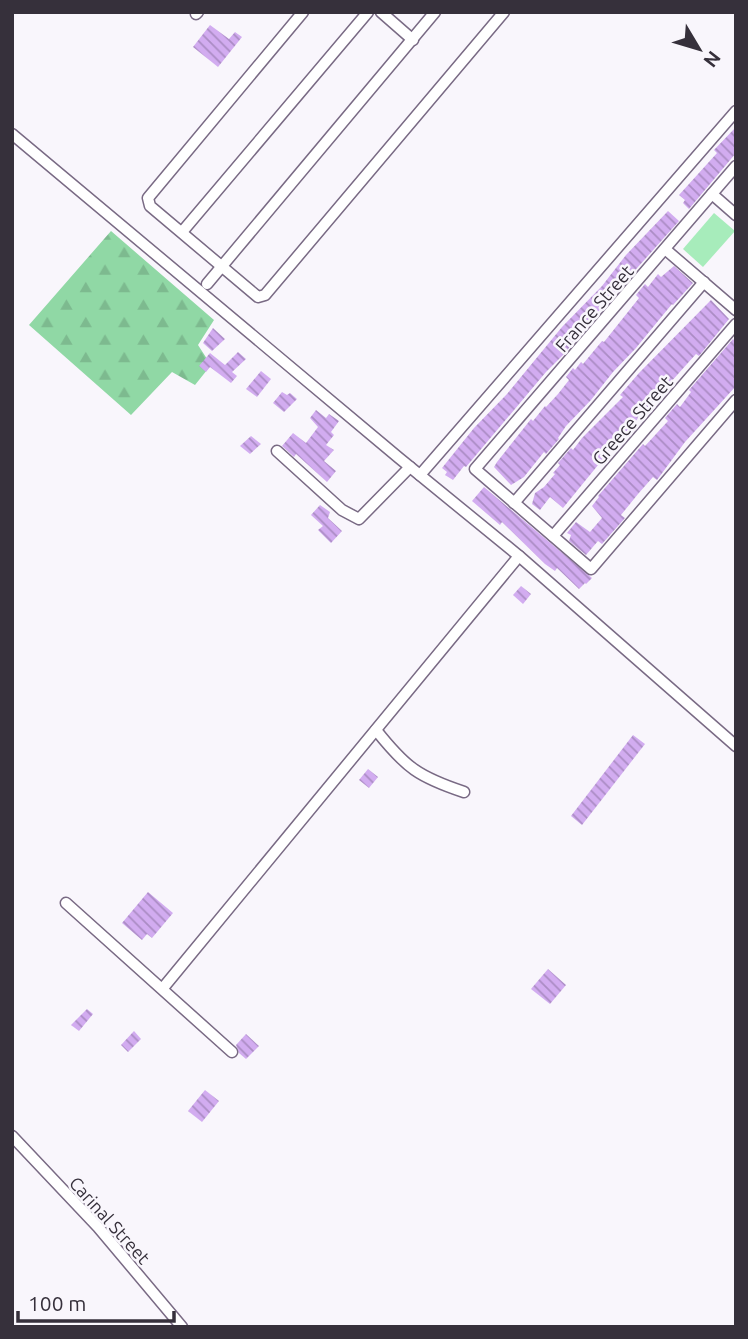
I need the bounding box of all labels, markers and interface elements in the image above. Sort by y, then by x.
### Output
north arrow [664,14,734,84]
text: N [699,47,725,72]
street label: France Street [551,261,637,355]
street label: Greece Street [588,371,676,469]
street label: Carinal Street [66,1172,154,1268]
scale bar [18,1280,173,1324]
text: 100 m [28,1291,86,1315]

